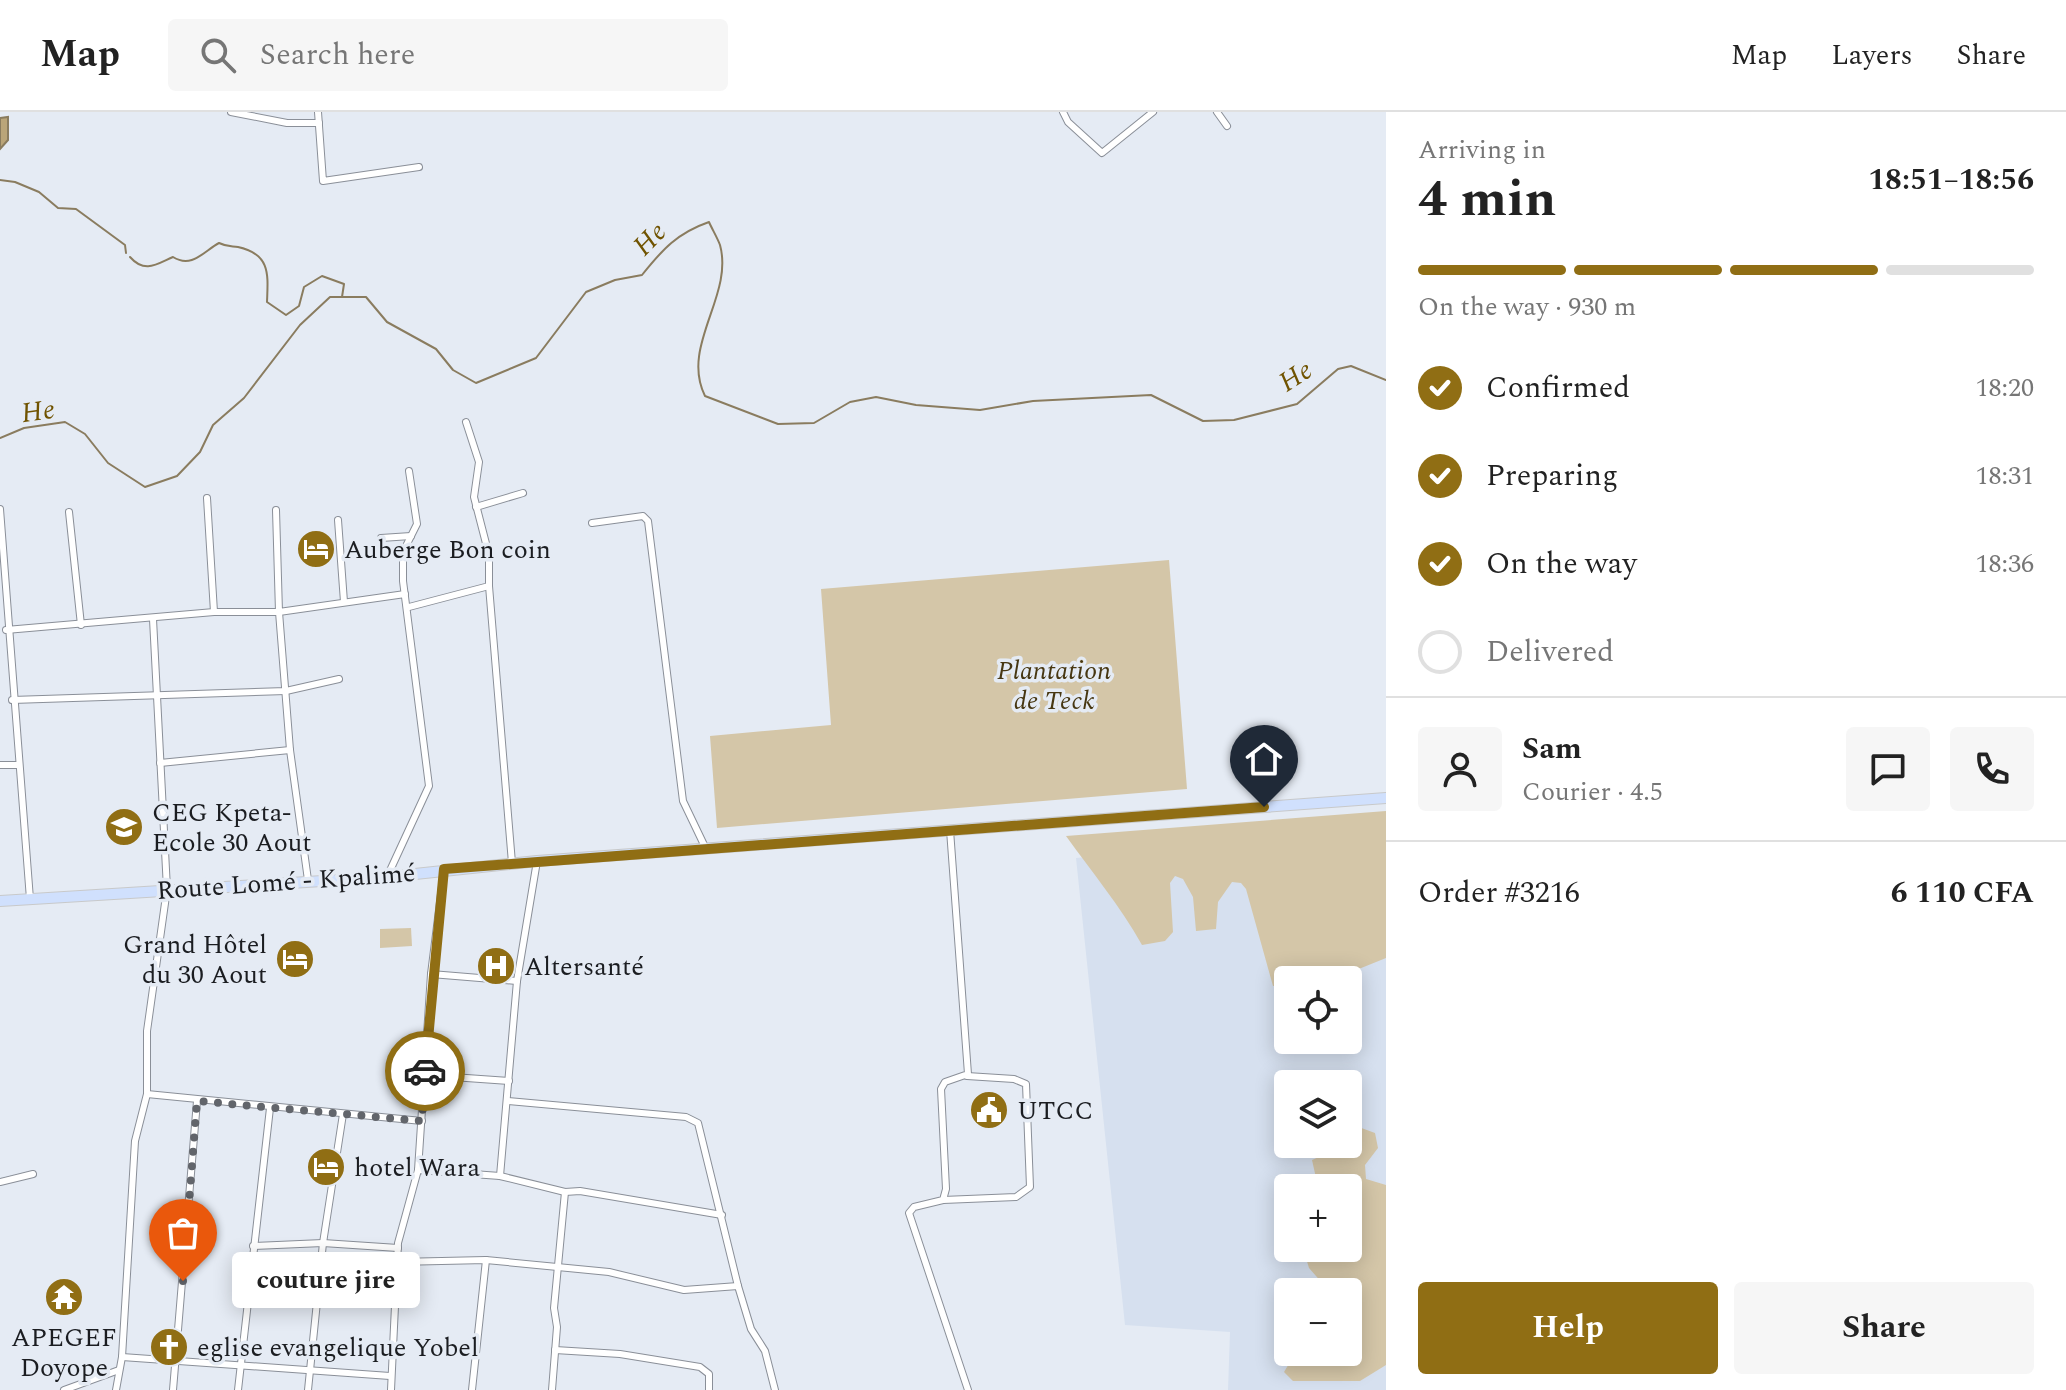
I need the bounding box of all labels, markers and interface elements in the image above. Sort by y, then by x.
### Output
search box [168,19,728,91]
text: Map [40,26,120,84]
text: Search here [260,32,415,78]
icon: search [196,33,240,77]
text: Map [1731,34,1787,77]
text: Layers [1831,34,1913,77]
text: Share [1957,34,2026,77]
text: Arriving in [1418,130,1546,170]
text: 18:51–18:56 [1868,157,2034,203]
text: 4 min [1418,160,1556,239]
water label: He [623,212,677,266]
text: On the way · 930 m [1418,287,1636,327]
water label: He [1270,349,1322,403]
text: Confirmed [1486,365,1630,411]
icon: check [1418,366,1462,410]
text: 18:20 [1975,368,2034,408]
water label: He [19,388,58,435]
text: Preparing [1486,453,1618,499]
icon: check [1418,454,1462,498]
text: 18:31 [1975,456,2034,496]
hotel icon: Auberge Bon coin [295,528,337,570]
place label: Auberge Bon coin [344,530,551,570]
text: On the way [1486,541,1637,587]
icon: check [1418,542,1462,586]
text: 18:36 [1975,544,2034,584]
text: Delivered [1486,629,1614,675]
park label: Plantation de Teck [997,651,1111,721]
pin [1230,725,1298,807]
text: Sam [1522,726,1582,772]
button: person [1418,727,1502,811]
button: chat [1846,727,1930,811]
button: phone [1950,727,2034,811]
icon: home [1242,737,1286,781]
text: Courier · 4.5 [1522,772,1663,812]
place label: CEG Kpeta- Ecole 30 Aout [152,793,311,863]
school or university icon: CEG Kpeta- Ecole 30 Aout [103,806,145,848]
street label: Route Lomé - Kpalimé [155,853,417,911]
text: Order #3216 [1418,870,1580,916]
text: 6 110 CFA [1891,870,2034,916]
place label: Grand Hôtel du 30 Aout [123,925,267,995]
hotel icon: Grand Hôtel du 30 Aout [274,938,316,980]
hospital icon: Altersanté [475,945,517,987]
place label: Altersanté [524,947,644,987]
map controls [1274,966,1362,1366]
button: locate [1274,966,1362,1054]
courier [385,1031,465,1111]
icon: car [403,1049,447,1093]
button: layers [1274,1070,1362,1158]
public building icon: UTCC [968,1089,1010,1131]
place label: UTCC [1017,1091,1093,1131]
hotel icon: hotel Wara [305,1146,347,1188]
place label: hotel Wara [354,1148,480,1188]
button: + [1274,1174,1362,1262]
pin [149,1199,217,1281]
icon: bag [161,1211,205,1255]
callout: couture jire [231,1253,419,1309]
text: couture jire [257,1260,396,1300]
temple icon: APEGEF Doyope [43,1276,85,1318]
button: − [1274,1278,1362,1366]
button: Help [1418,1282,1718,1374]
button: Share [1734,1282,2034,1374]
place label: APEGEF Doyope [11,1318,117,1388]
church icon: eglise evangelique Yobel [148,1326,190,1368]
place label: eglise evangelique Yobel [197,1328,479,1368]

